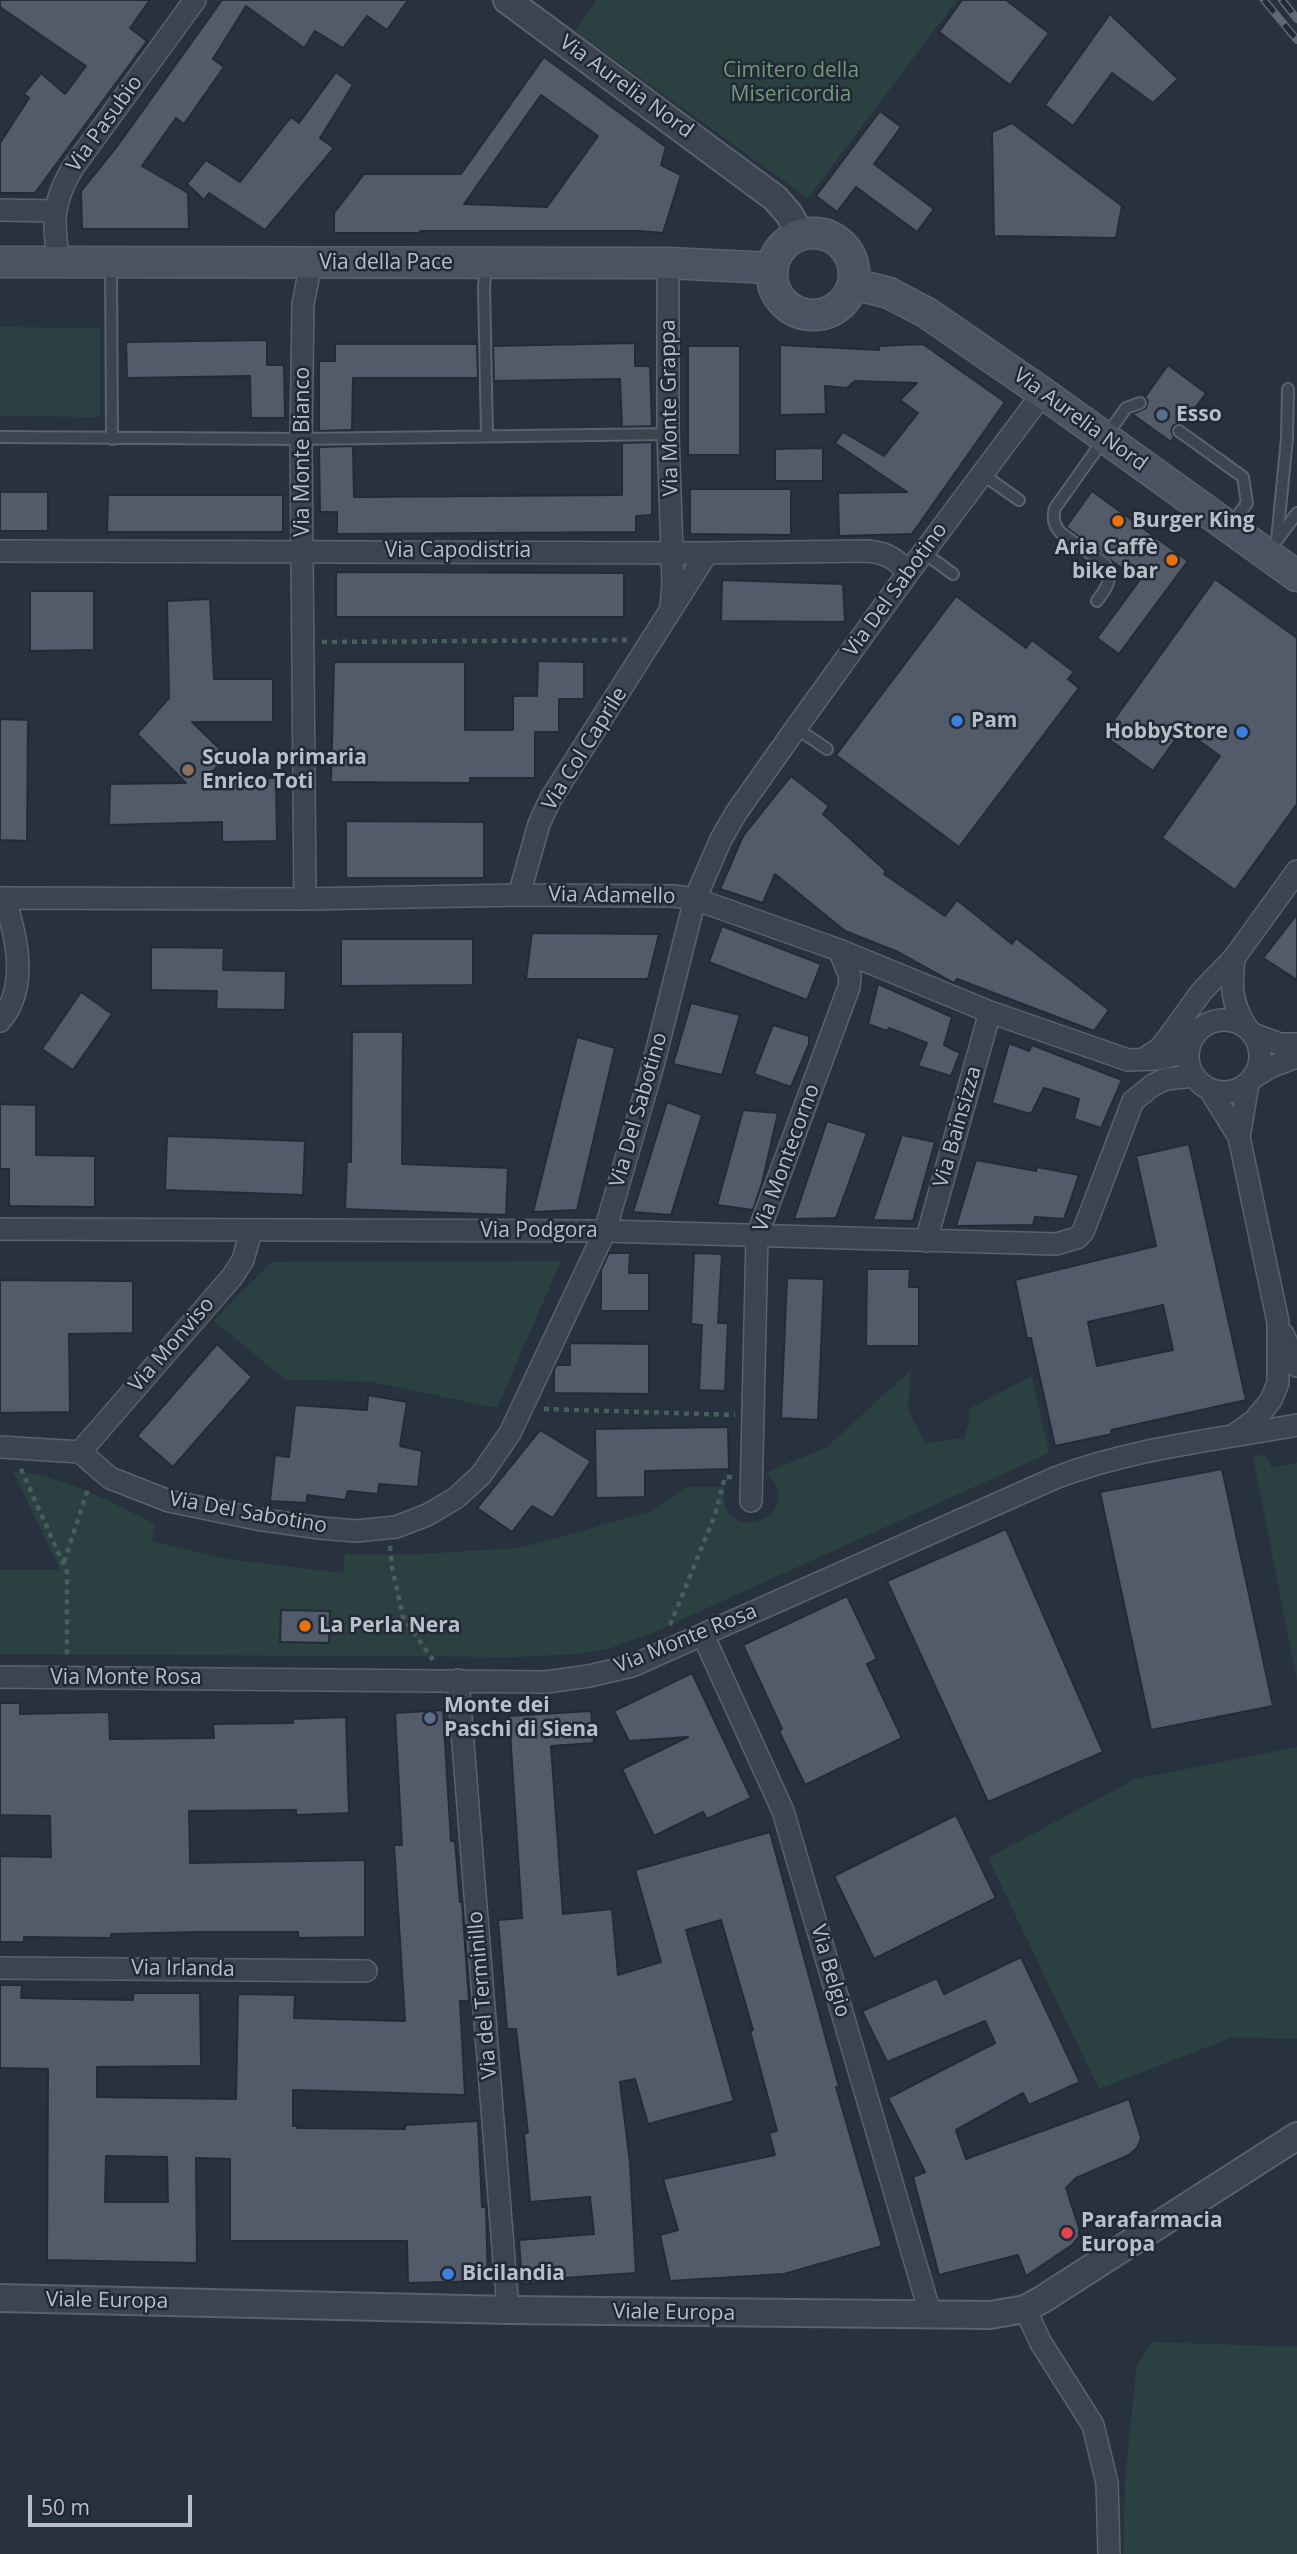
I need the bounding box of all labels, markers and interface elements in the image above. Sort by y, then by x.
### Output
street label: Via Aurelia Nord [554,30,698,144]
park label: Cimitero della Misericordia [723,58,859,108]
street label: Via Pasubio [62,71,148,177]
street label: Via della Pace [319,250,453,276]
street label: Via Monte Grappa [656,319,684,497]
street label: Via Aurelia Nord [1008,363,1152,477]
street label: Via Monte Bianco [290,367,316,537]
place label: Esso [1176,402,1222,428]
marker: Esso [1154,407,1170,423]
place label: Burger King [1132,508,1255,534]
marker: Burger King [1110,513,1126,529]
street label: Via Del Sabotino [839,518,953,662]
place label: Aria Caffè bike bar [1055,535,1158,585]
street label: Via Capodistria [385,538,531,564]
marker: Aria Caffè bike bar [1164,552,1180,568]
street label: Via Col Caprile [537,683,633,815]
place label: Pam [971,708,1017,734]
marker: Pam [949,713,965,729]
place label: HobbyStore [1105,719,1228,745]
marker: HobbyStore [1234,724,1250,740]
place label: Scuola primaria Enrico Toti [202,745,367,795]
marker: Scuola primaria Enrico Toti [180,762,196,778]
street label: Via Adamello [548,882,676,910]
street label: Via Del Sabotino [605,1030,673,1190]
street label: Via Bainsizza [929,1063,987,1191]
street label: Via Montecorno [749,1081,825,1235]
street label: Via Podgora [480,1218,598,1244]
street label: Via Monviso [124,1292,220,1398]
street label: Via Del Sabotino [167,1487,329,1539]
street label: Via Monte Rosa [611,1599,761,1679]
place label: La Perla Nera [319,1613,460,1639]
marker: La Perla Nera [297,1618,313,1634]
street label: Via Monte Rosa [50,1665,202,1691]
place label: Monte dei Paschi di Siena [444,1693,599,1743]
marker: Monte dei Paschi di Siena [422,1710,438,1726]
street label: Via del Terminillo [463,1910,503,2080]
street label: Via Belgio [805,1922,855,2020]
street label: Via Irlanda [131,1955,235,1983]
place label: Parafarmacia Europa [1081,2208,1223,2258]
marker: Parafarmacia Europa [1059,2225,1075,2241]
place label: Bicilandia [462,2261,565,2287]
marker: Bicilandia [440,2266,456,2282]
street label: Viale Europa [46,2287,168,2315]
street label: Viale Europa [613,2299,735,2327]
scale bar [32,2480,196,2524]
text: 50 m [41,2493,90,2521]

